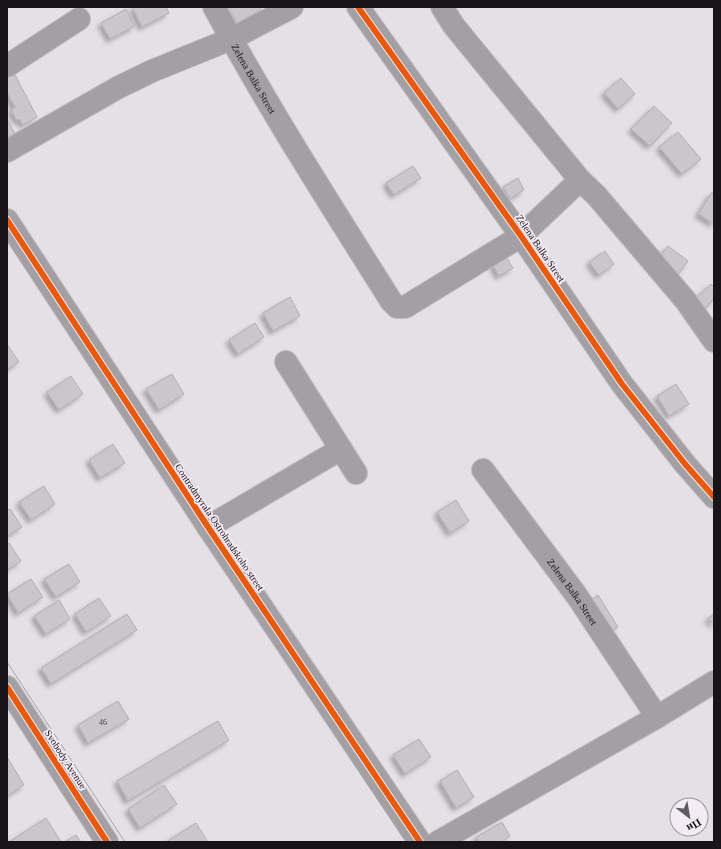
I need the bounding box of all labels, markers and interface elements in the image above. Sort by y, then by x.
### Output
street label: Zelena Balka Street [229,42,278,116]
street label: Zelena Balka Street [514,213,567,284]
street label: Contradmyrala Ostrohradskoho street [173,462,266,593]
street label: Zelena Balka Street [545,556,600,627]
house number: 46 [99,718,107,727]
street label: Svobody Avenue [42,728,89,791]
north arrow [669,797,709,837]
text: Пн [684,817,704,835]

